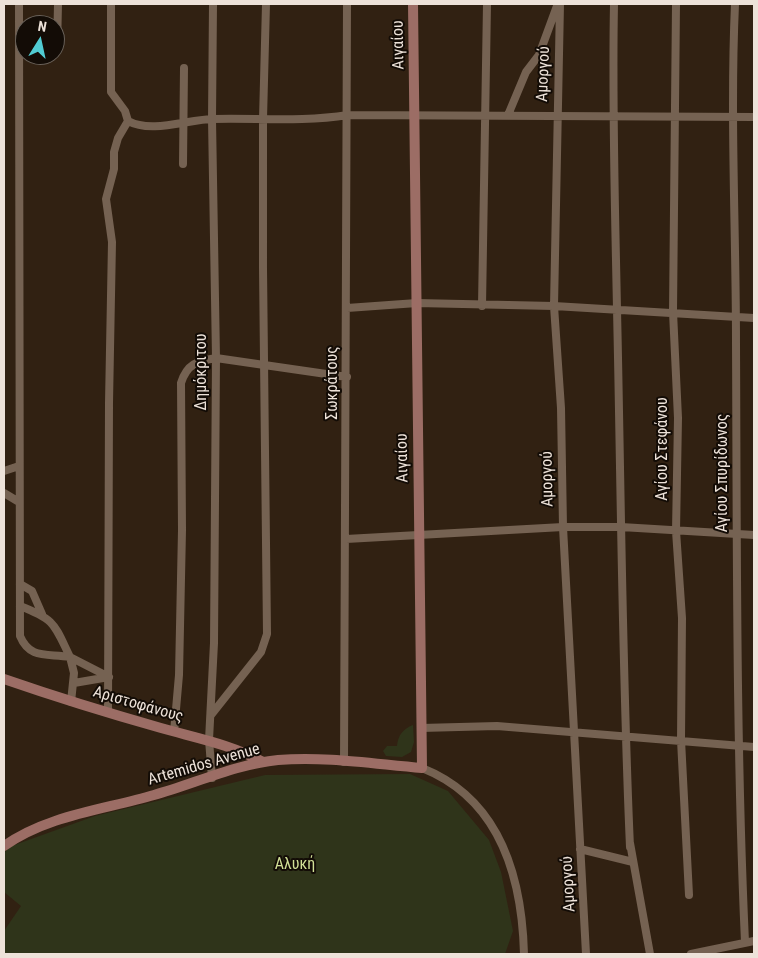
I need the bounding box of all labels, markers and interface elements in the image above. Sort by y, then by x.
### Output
north arrow [15,15,65,65]
text: N [37,18,48,35]
street label: Αιγαίου [389,20,409,70]
street label: Αμοργού [533,46,555,102]
street label: Δημόκριτου [192,334,212,410]
street label: Σωκράτους [323,346,343,420]
street label: Αγίου Στεφάνου [653,397,673,501]
street label: Αγίου Σπυρίδωνος [713,414,733,532]
street label: Αιγαίου [393,433,413,483]
street label: Αμοργού [538,451,558,507]
street label: Αριστοφάνους [91,683,185,727]
street label: Artemidos Avenue [146,740,262,790]
park label: Αλυκή [275,855,315,875]
street label: Αμοργού [558,856,580,912]

